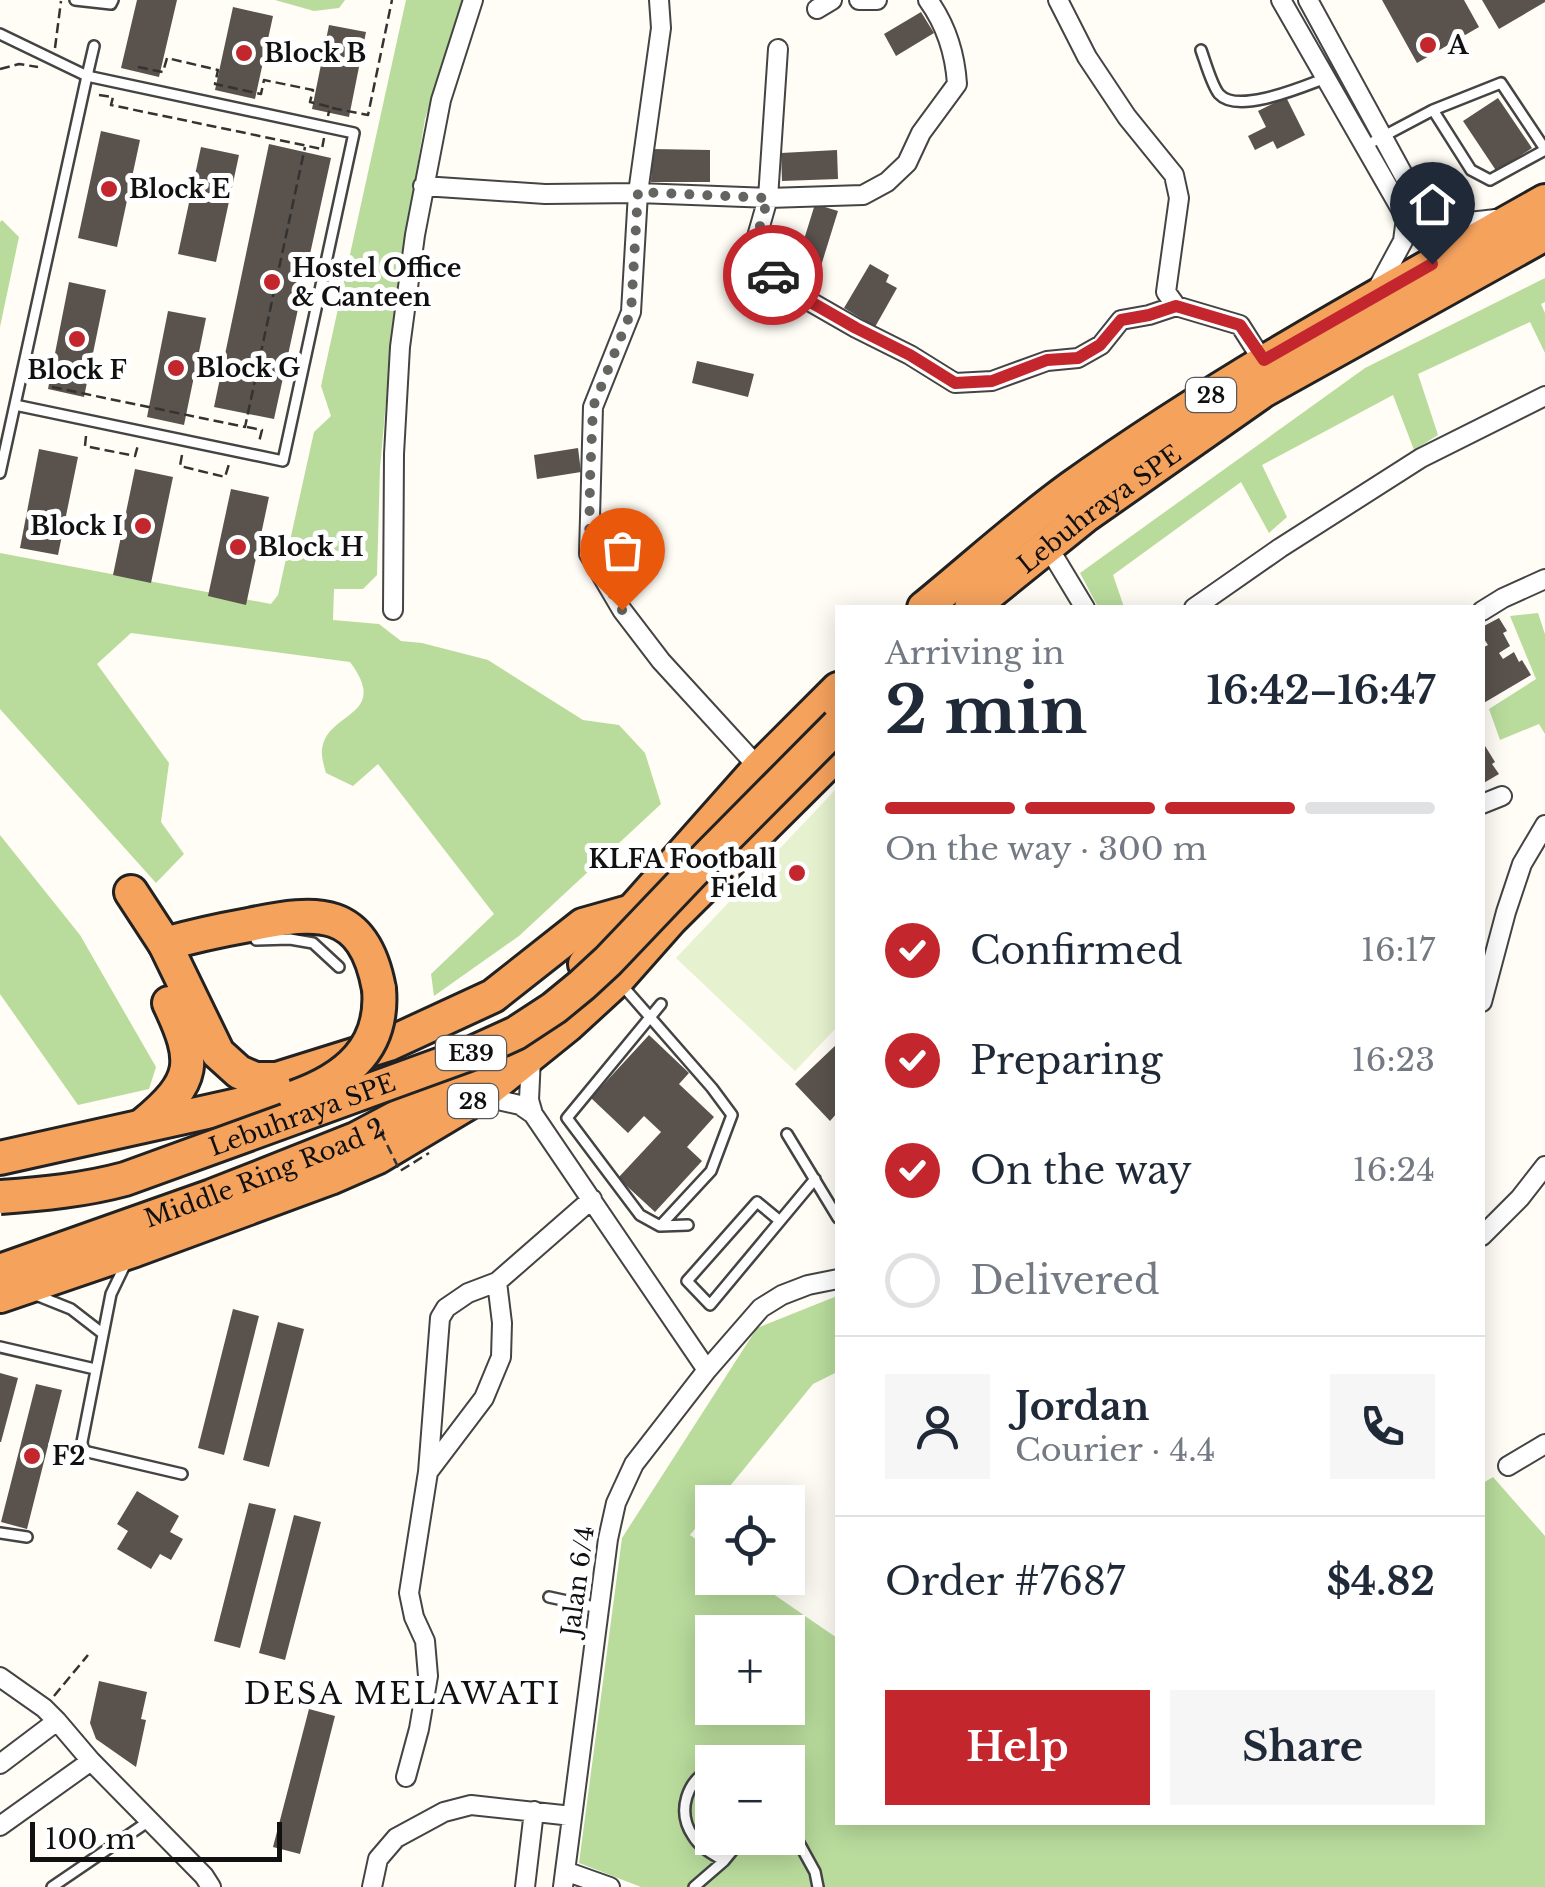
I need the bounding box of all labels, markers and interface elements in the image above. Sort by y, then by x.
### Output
place label: A [1447,30,1469,61]
marker: A [1417,34,1439,56]
place label: Block B [264,38,366,69]
marker: Block B [233,42,255,64]
pin [1390,162,1475,265]
place label: Block E [129,174,230,205]
icon: home [1405,177,1460,232]
marker: Block E [98,178,120,200]
courier [723,225,823,325]
icon: car [746,248,801,303]
place label: Hostel Office & Canteen [292,253,461,313]
marker: Hostel Office & Canteen [261,271,283,293]
marker: Block F [66,328,88,350]
place label: Block G [196,353,300,384]
place label: Block F [27,355,127,386]
marker: Block G [165,357,187,379]
road number: 28 [1186,378,1236,412]
street label: Lebuhraya SPE [1011,438,1187,580]
pin [580,508,665,611]
place label: Block I [30,511,123,542]
marker: Block I [132,515,154,537]
icon: bag [595,523,650,578]
place label: Block H [258,532,364,563]
marker: Block H [227,536,249,558]
text: Arriving in [885,633,1064,673]
text: 16:42–16:47 [1207,667,1435,714]
text: 2 min [885,670,1087,751]
text: On the way · 300 m [885,829,1207,869]
place label: KLFA Football Field [588,844,777,904]
marker: KLFA Football Field [786,862,808,884]
icon: check [885,923,940,978]
text: Confirmed [970,927,1183,974]
text: 16:17 [1361,930,1435,970]
icon: check [885,1033,940,1088]
road number: E39 [436,1036,506,1070]
text: Preparing [970,1037,1162,1084]
text: 16:23 [1352,1040,1435,1080]
street label: Lebuhraya SPE [205,1067,400,1163]
road number: 28 [448,1084,498,1118]
street label: Middle Ring Road 2 [140,1111,390,1234]
icon: check [885,1143,940,1198]
text: On the way [970,1147,1192,1194]
text: 16:24 [1353,1150,1435,1190]
text: Delivered [970,1257,1160,1304]
button: person [885,1374,990,1479]
button: phone [1330,1374,1435,1479]
text: Jordan [1015,1383,1149,1430]
text: Courier · 4.4 [1015,1430,1215,1470]
place label: F2 [52,1441,86,1472]
marker: F2 [21,1445,43,1467]
map controls [695,1485,805,1855]
button: locate [695,1485,805,1595]
street label: Jalan 6/4 [555,1524,601,1641]
text: Order #7687 [885,1558,1125,1605]
text: $4.82 [1327,1558,1435,1605]
button: + [695,1615,805,1725]
district label: DESA MELAWATI [244,1675,562,1712]
button: Help [885,1690,1150,1805]
button: Share [1170,1690,1435,1805]
button: − [695,1745,805,1855]
scale bar [30,1817,282,1862]
text: 100 m [45,1822,136,1857]

